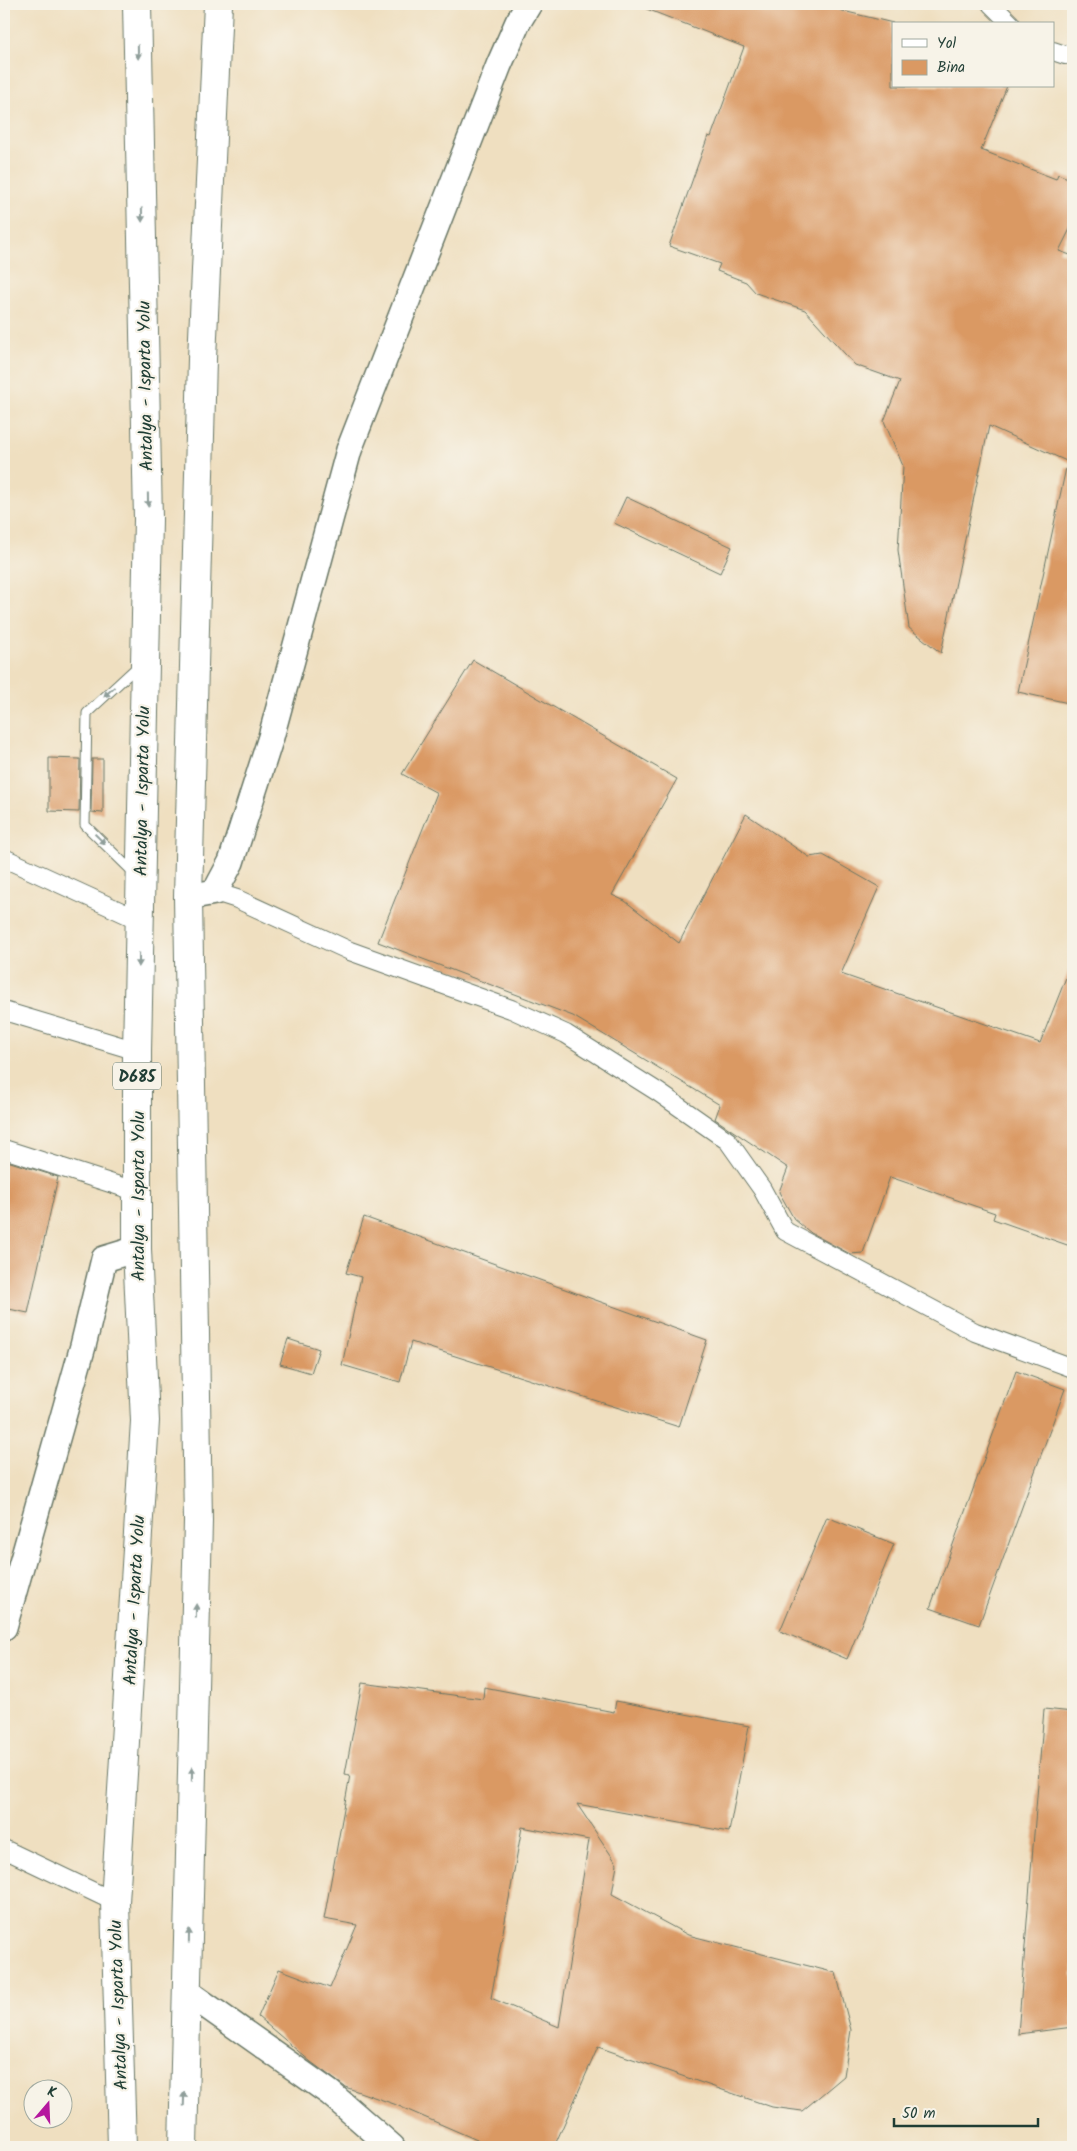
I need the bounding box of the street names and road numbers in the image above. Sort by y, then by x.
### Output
street label: Antalya - Isparta Yolu [131,300,162,471]
street label: Antalya - Isparta Yolu [128,705,159,876]
road number: D685 [113,1062,161,1090]
street label: Antalya - Isparta Yolu [125,1110,154,1281]
street label: Antalya - Isparta Yolu [117,1514,154,1686]
street label: Antalya - Isparta Yolu [102,1919,137,2091]

